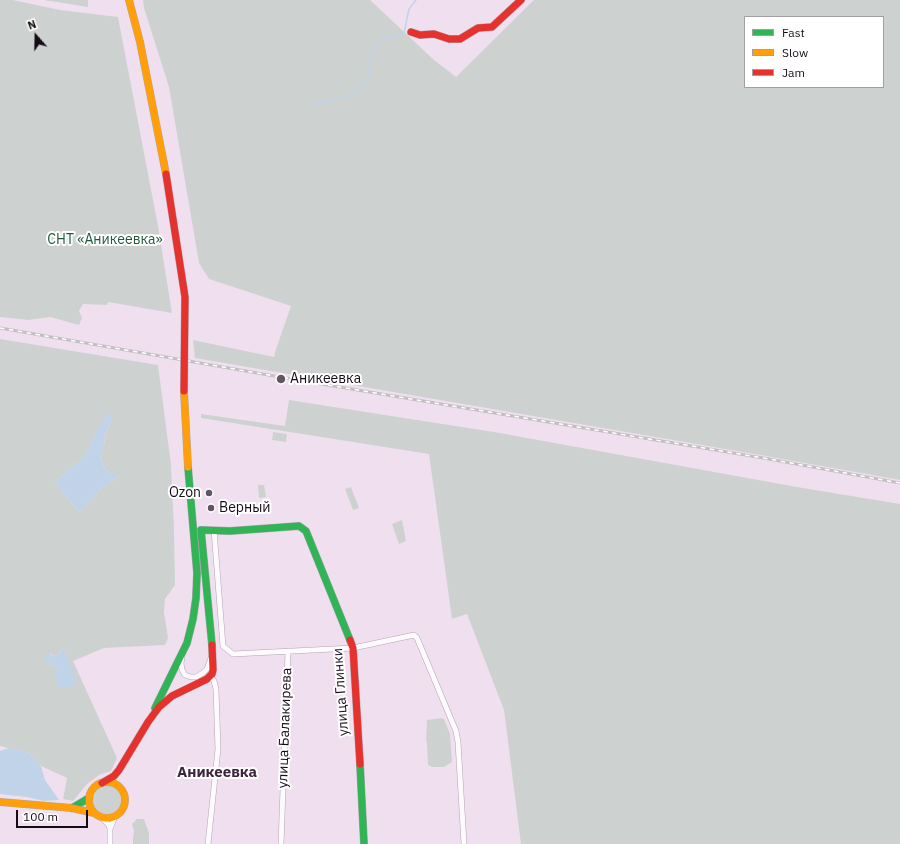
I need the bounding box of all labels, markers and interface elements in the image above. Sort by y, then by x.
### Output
north arrow [16,16,56,56]
legend [744,16,884,88]
text: N [26,17,38,33]
text: Fast [782,25,805,40]
text: Slow [782,45,808,60]
text: Jam [782,65,805,80]
park label: СНТ «Аникеевка» [47,232,163,248]
place label: Аникеевка [290,371,361,387]
marker: Аникеевка [275,373,287,385]
place label: Ozon [169,485,201,501]
marker: Ozon [204,488,214,498]
place label: Верный [219,500,271,516]
marker: Верный [206,503,216,513]
street label: улица Глинки [330,647,352,737]
street label: улица Балакирева [274,667,296,789]
district label: Аникеевка [177,764,257,782]
scale bar [18,802,90,828]
text: 100 m [23,809,58,824]

